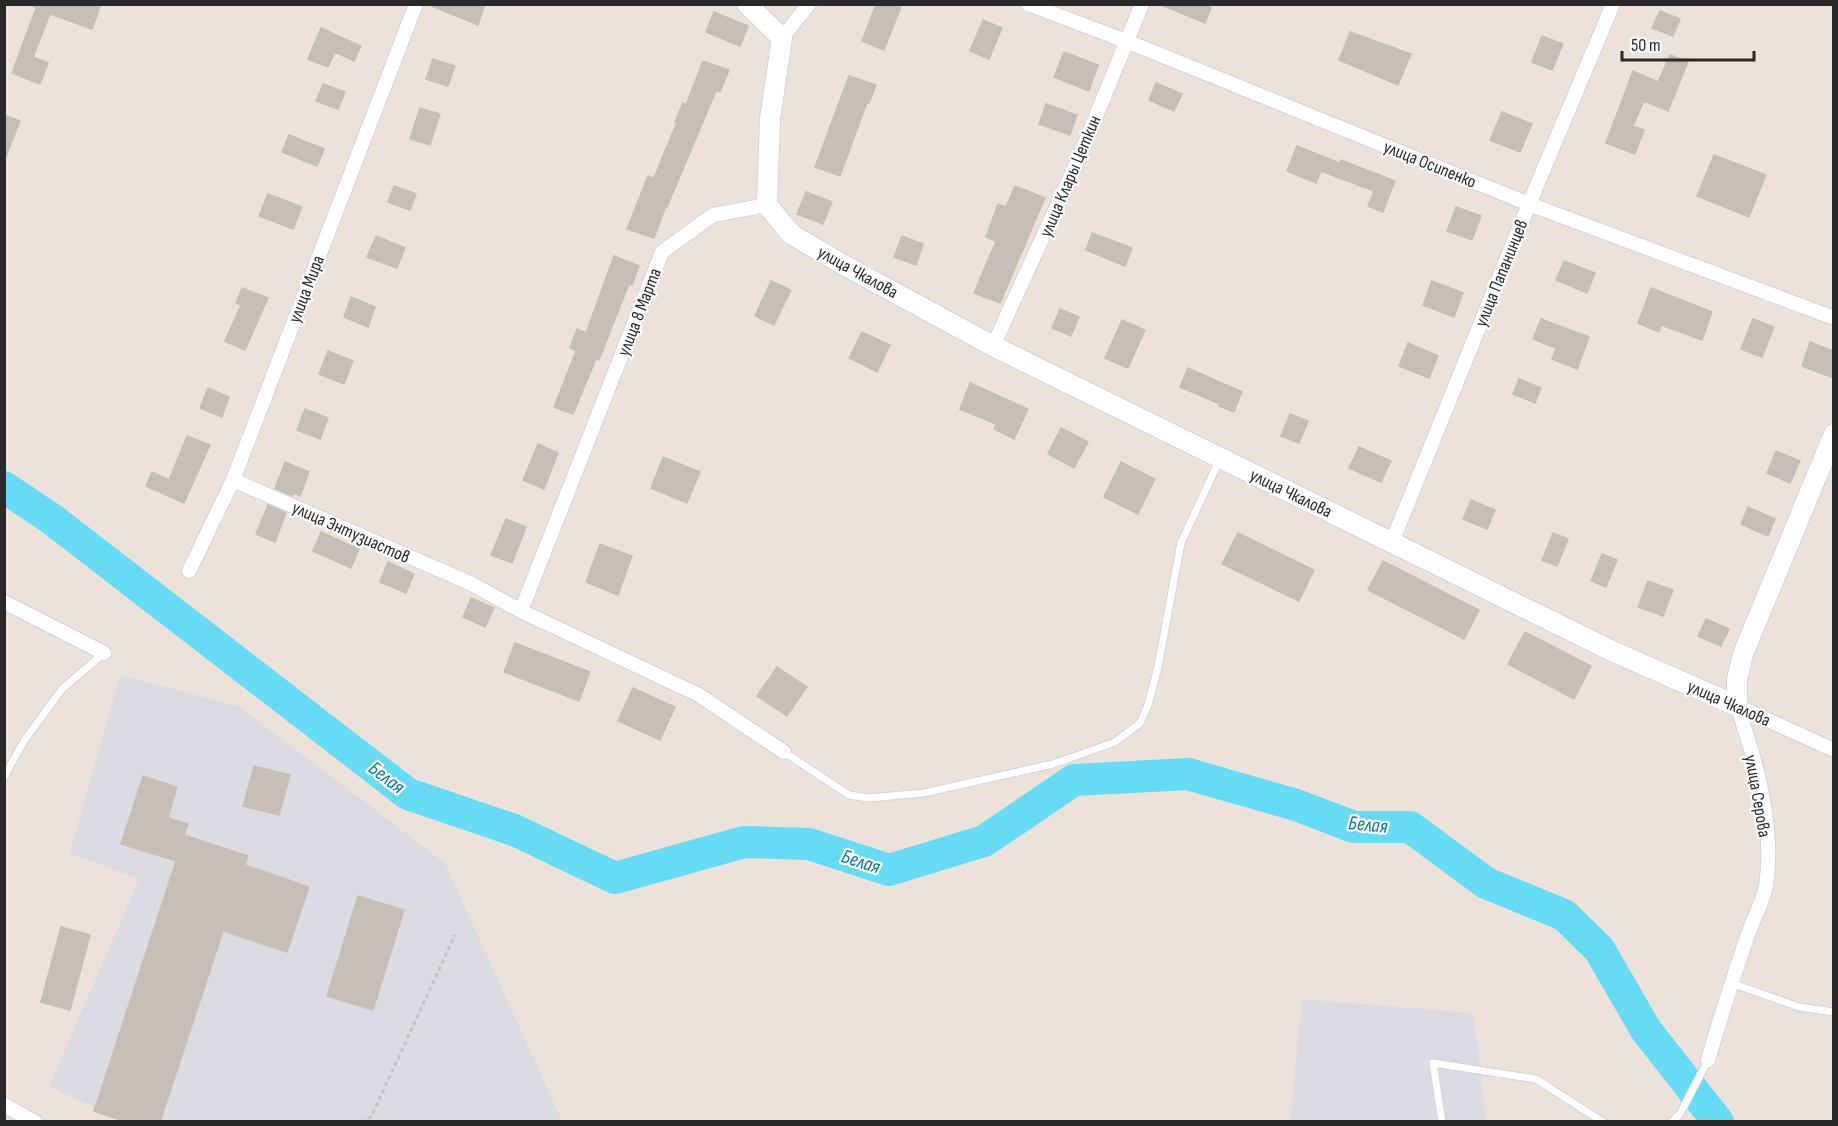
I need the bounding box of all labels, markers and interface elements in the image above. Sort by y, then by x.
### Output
scale bar [1622,24,1754,62]
text: 50 m [1631,35,1661,56]
street label: улица Клары Цеткин [1035,112,1106,240]
street label: улица Осипенко [1380,136,1479,193]
street label: улица Папанинцев [1470,217,1532,330]
street label: улица Чкалова [814,242,902,303]
street label: улица Мира [284,252,329,326]
street label: улица 8 Марта [613,265,666,359]
street label: улица Чкалова [1246,465,1335,522]
street label: улица Энтузиастов [289,497,413,568]
street label: улица Чкалова [1684,676,1774,731]
street label: улица Серова [1740,753,1775,839]
water label: Белая [364,756,410,799]
water label: Белая [1347,811,1389,839]
water label: Белая [838,844,883,880]

